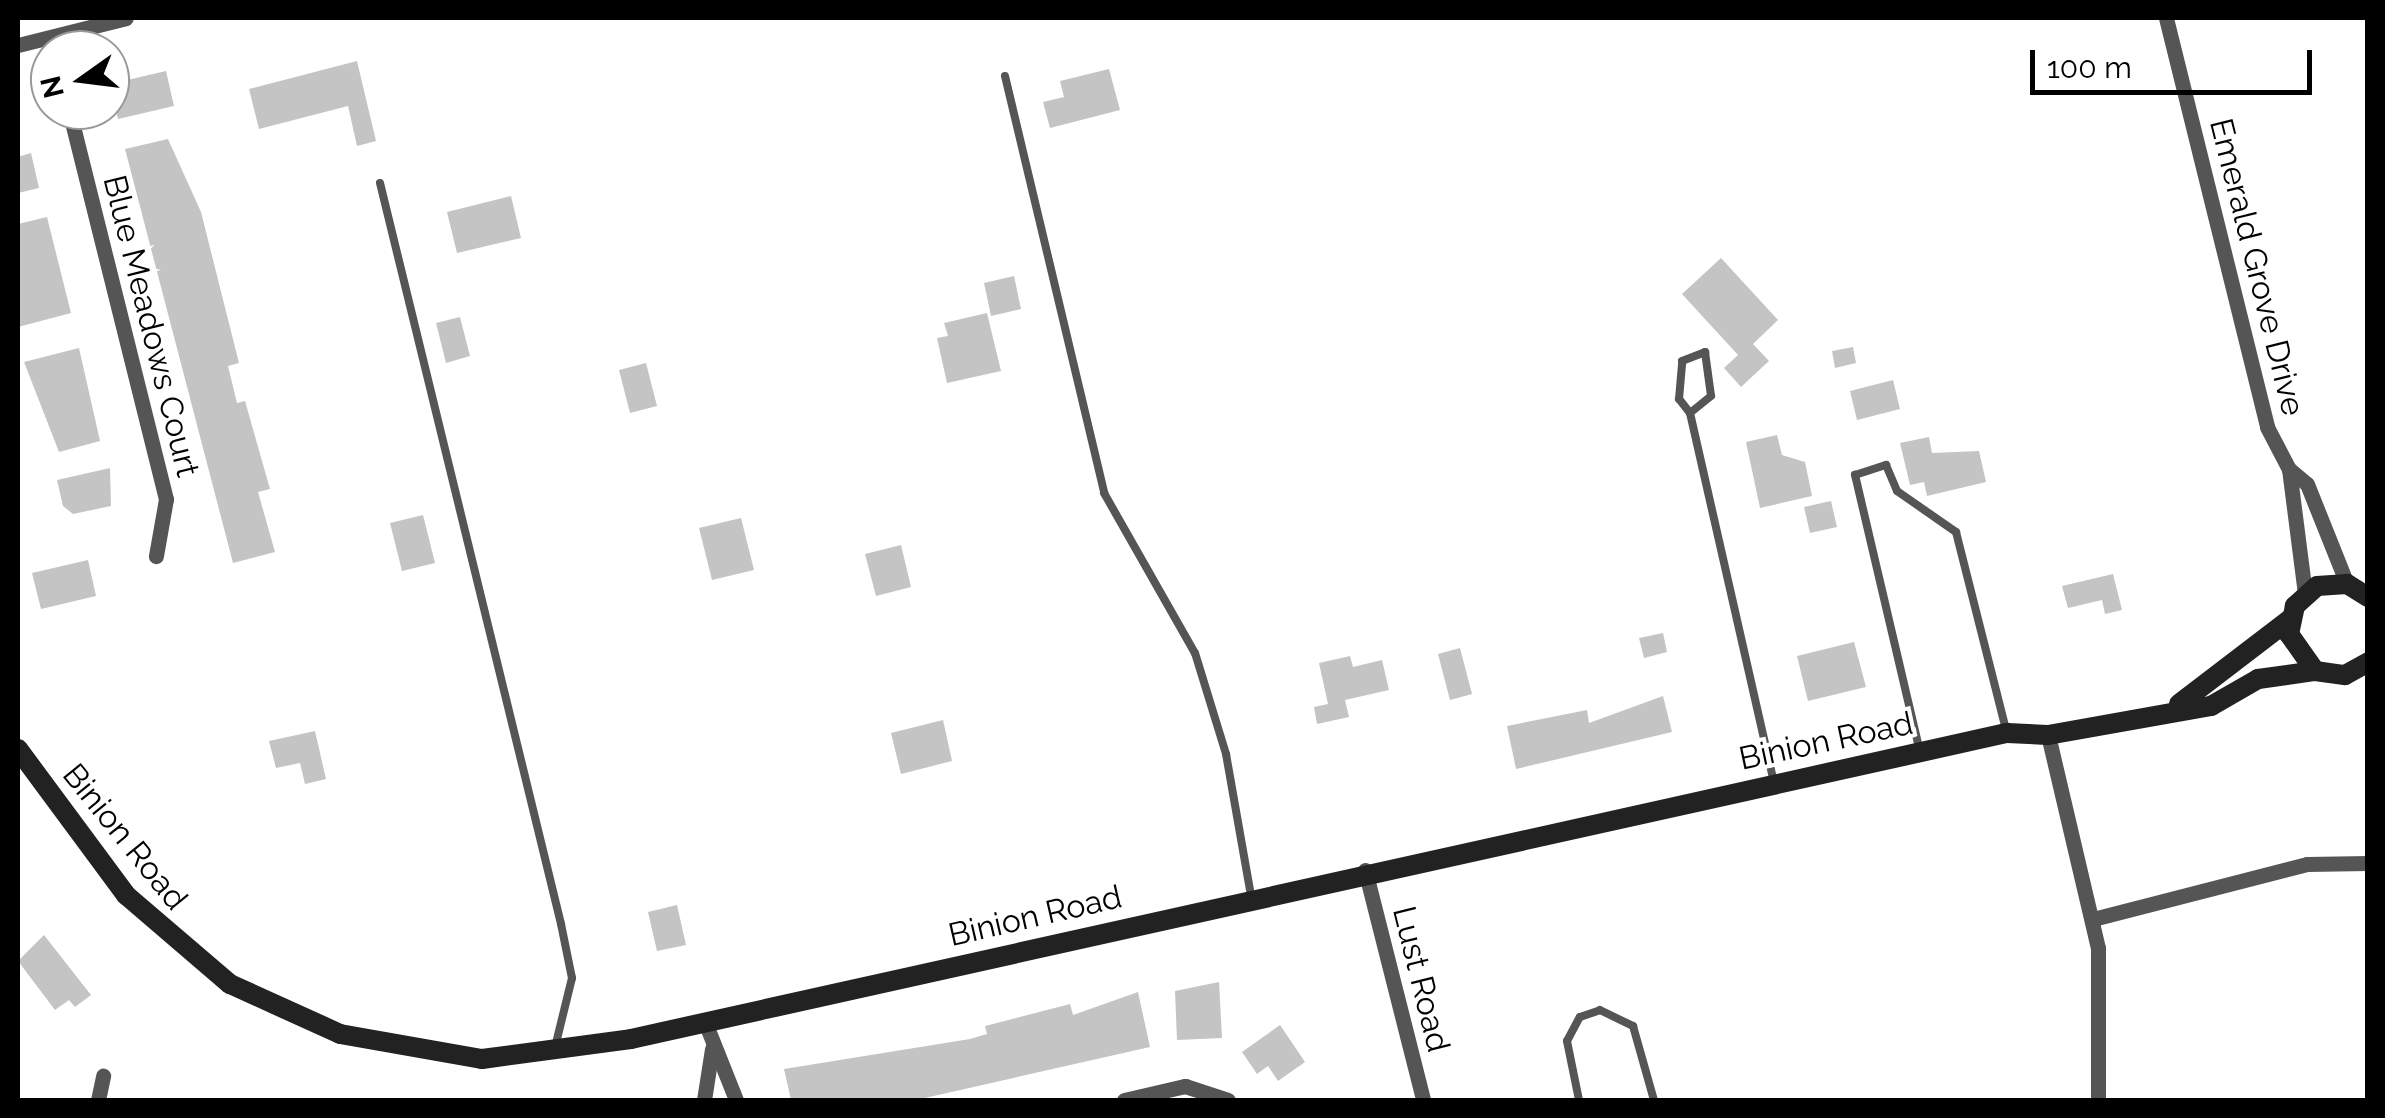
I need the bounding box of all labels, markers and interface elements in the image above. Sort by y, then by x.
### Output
north arrow [30,30,130,130]
scale bar [2035,30,2318,92]
text: 100 m [2047,50,2132,85]
text: N [34,73,71,101]
street label: Emerald Grove Drive [2202,115,2312,419]
street label: Blue Meadows Court [95,171,207,481]
street label: Binion Road [1736,704,1916,778]
street label: Binion Road [55,756,195,918]
street label: Binion Road [945,877,1125,955]
street label: Lust Road [1384,902,1458,1056]

